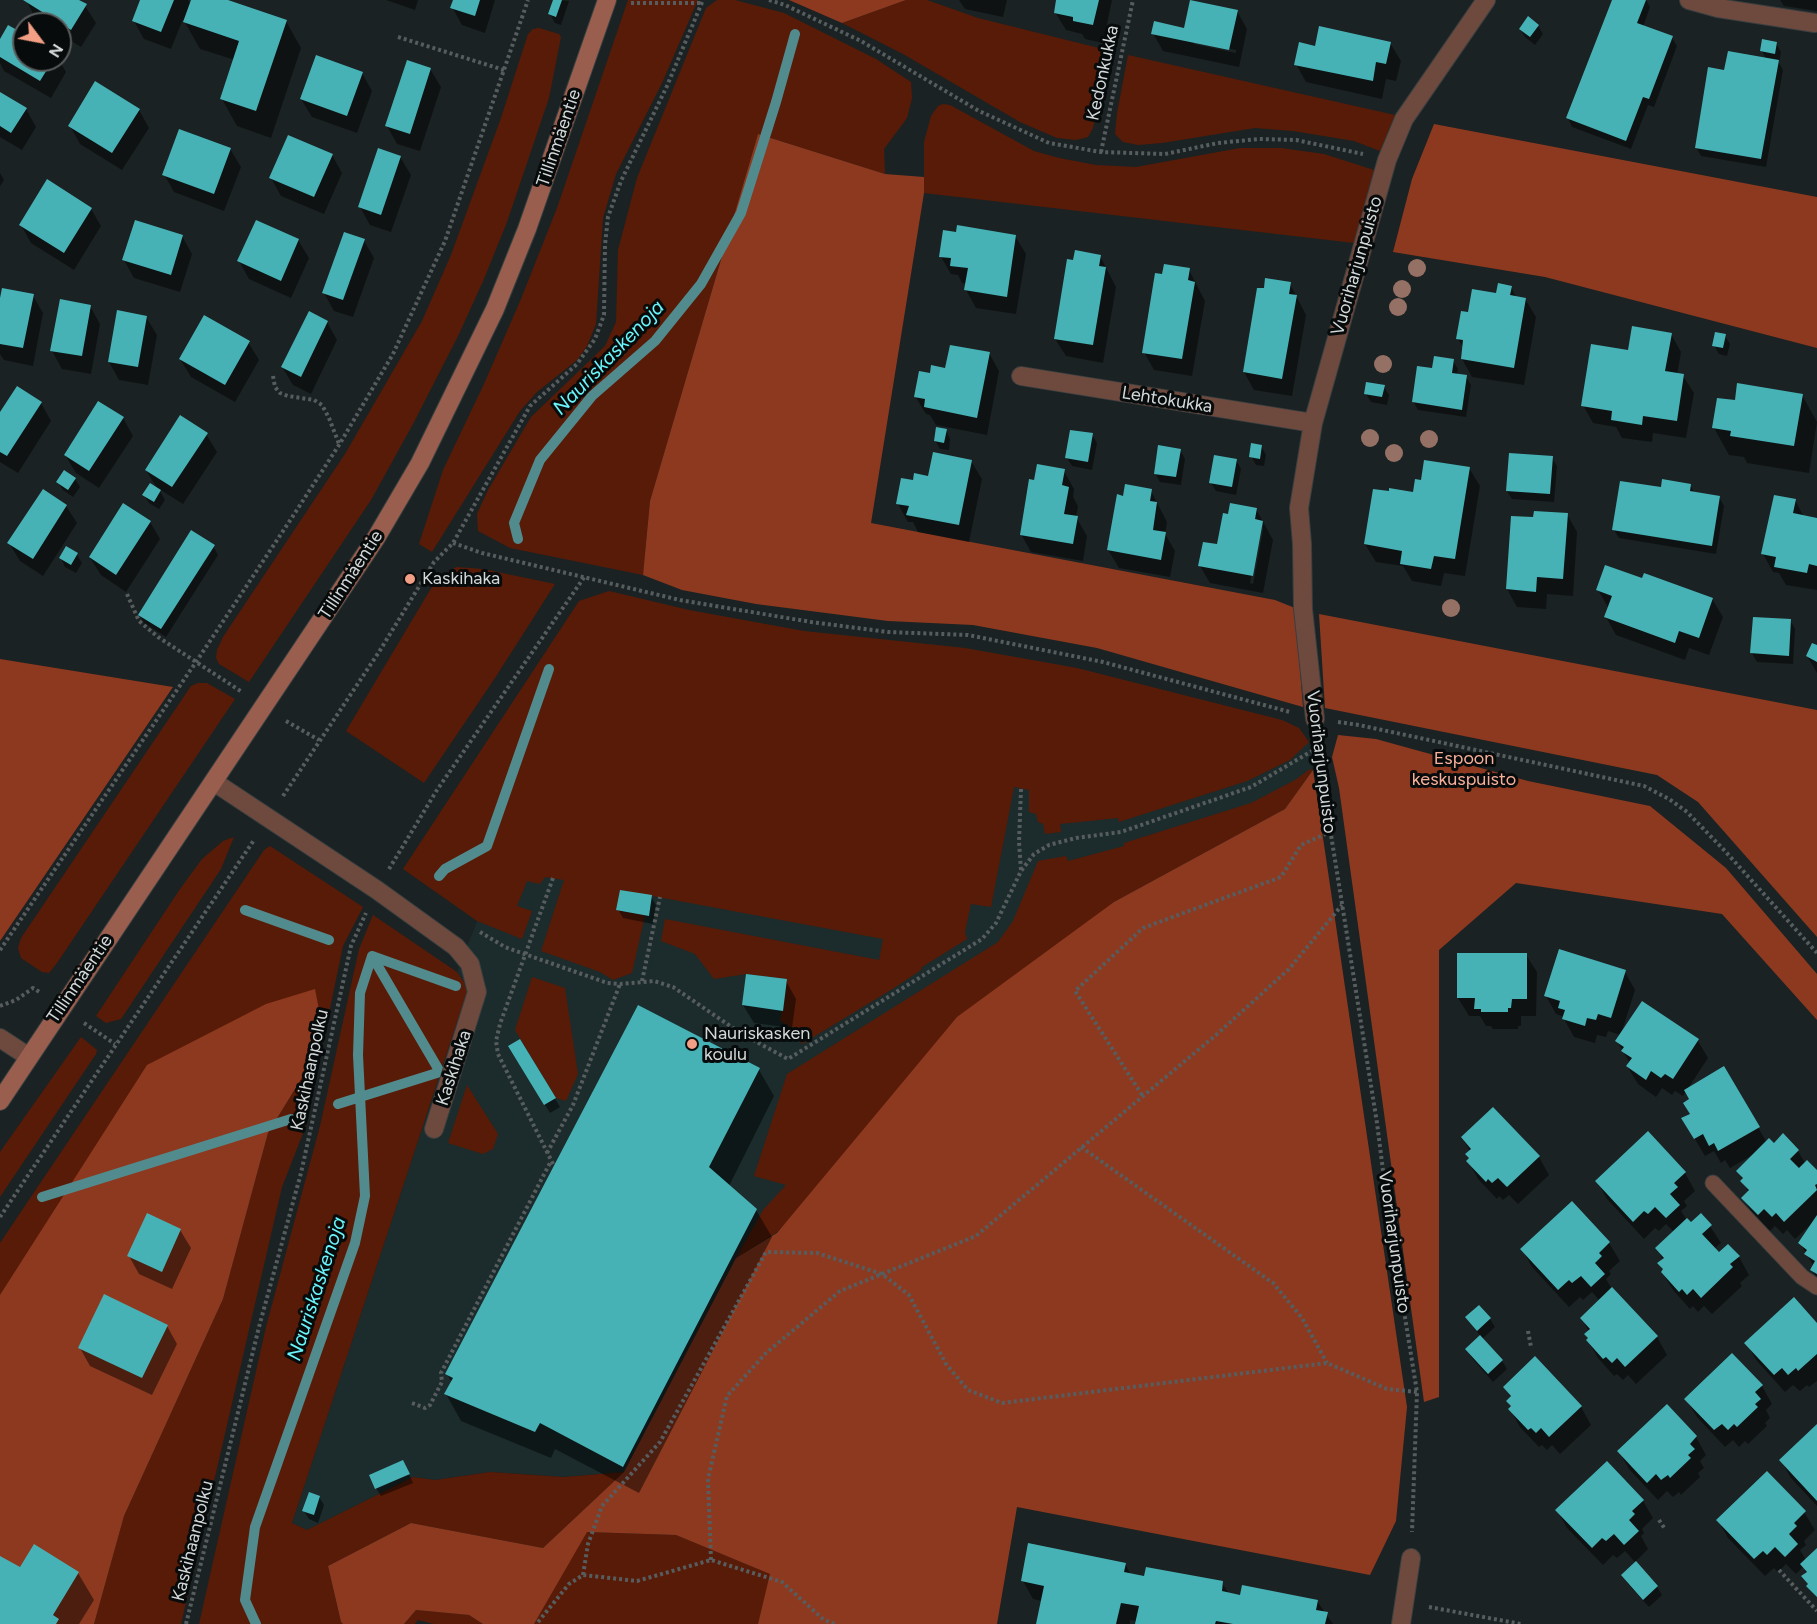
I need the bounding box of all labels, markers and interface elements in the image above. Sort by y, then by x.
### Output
north arrow [12,12,72,72]
street label: Kedonkukka [1082,23,1124,123]
text: N [45,40,67,61]
street label: Tillinmäentie [532,87,586,189]
street label: Vuoriharjunpuisto [1327,194,1387,338]
water label: Nauriskaskenoja [548,296,670,420]
street label: Lehtokukka [1120,382,1214,418]
street label: Tillinmäentie [314,527,388,623]
place label: Kaskihaka [422,568,500,590]
marker: Kaskihaka [403,572,417,586]
street label: Vuoriharjunpuisto [1302,689,1340,835]
park label: Espoon keskuspuisto [1412,748,1516,790]
street label: Tillinmäentie [43,931,117,1027]
street label: Kaskihaanpolku [287,1007,333,1133]
place label: Nauriskasken koulu [704,1023,810,1066]
street label: Kaskihaka [432,1027,476,1109]
marker: Nauriskasken koulu [685,1037,699,1051]
street label: Vuoriharjunpuisto [1373,1169,1415,1315]
water label: Nauriskaskenoja [282,1214,352,1364]
street label: Kaskihaanpolku [168,1478,218,1604]

